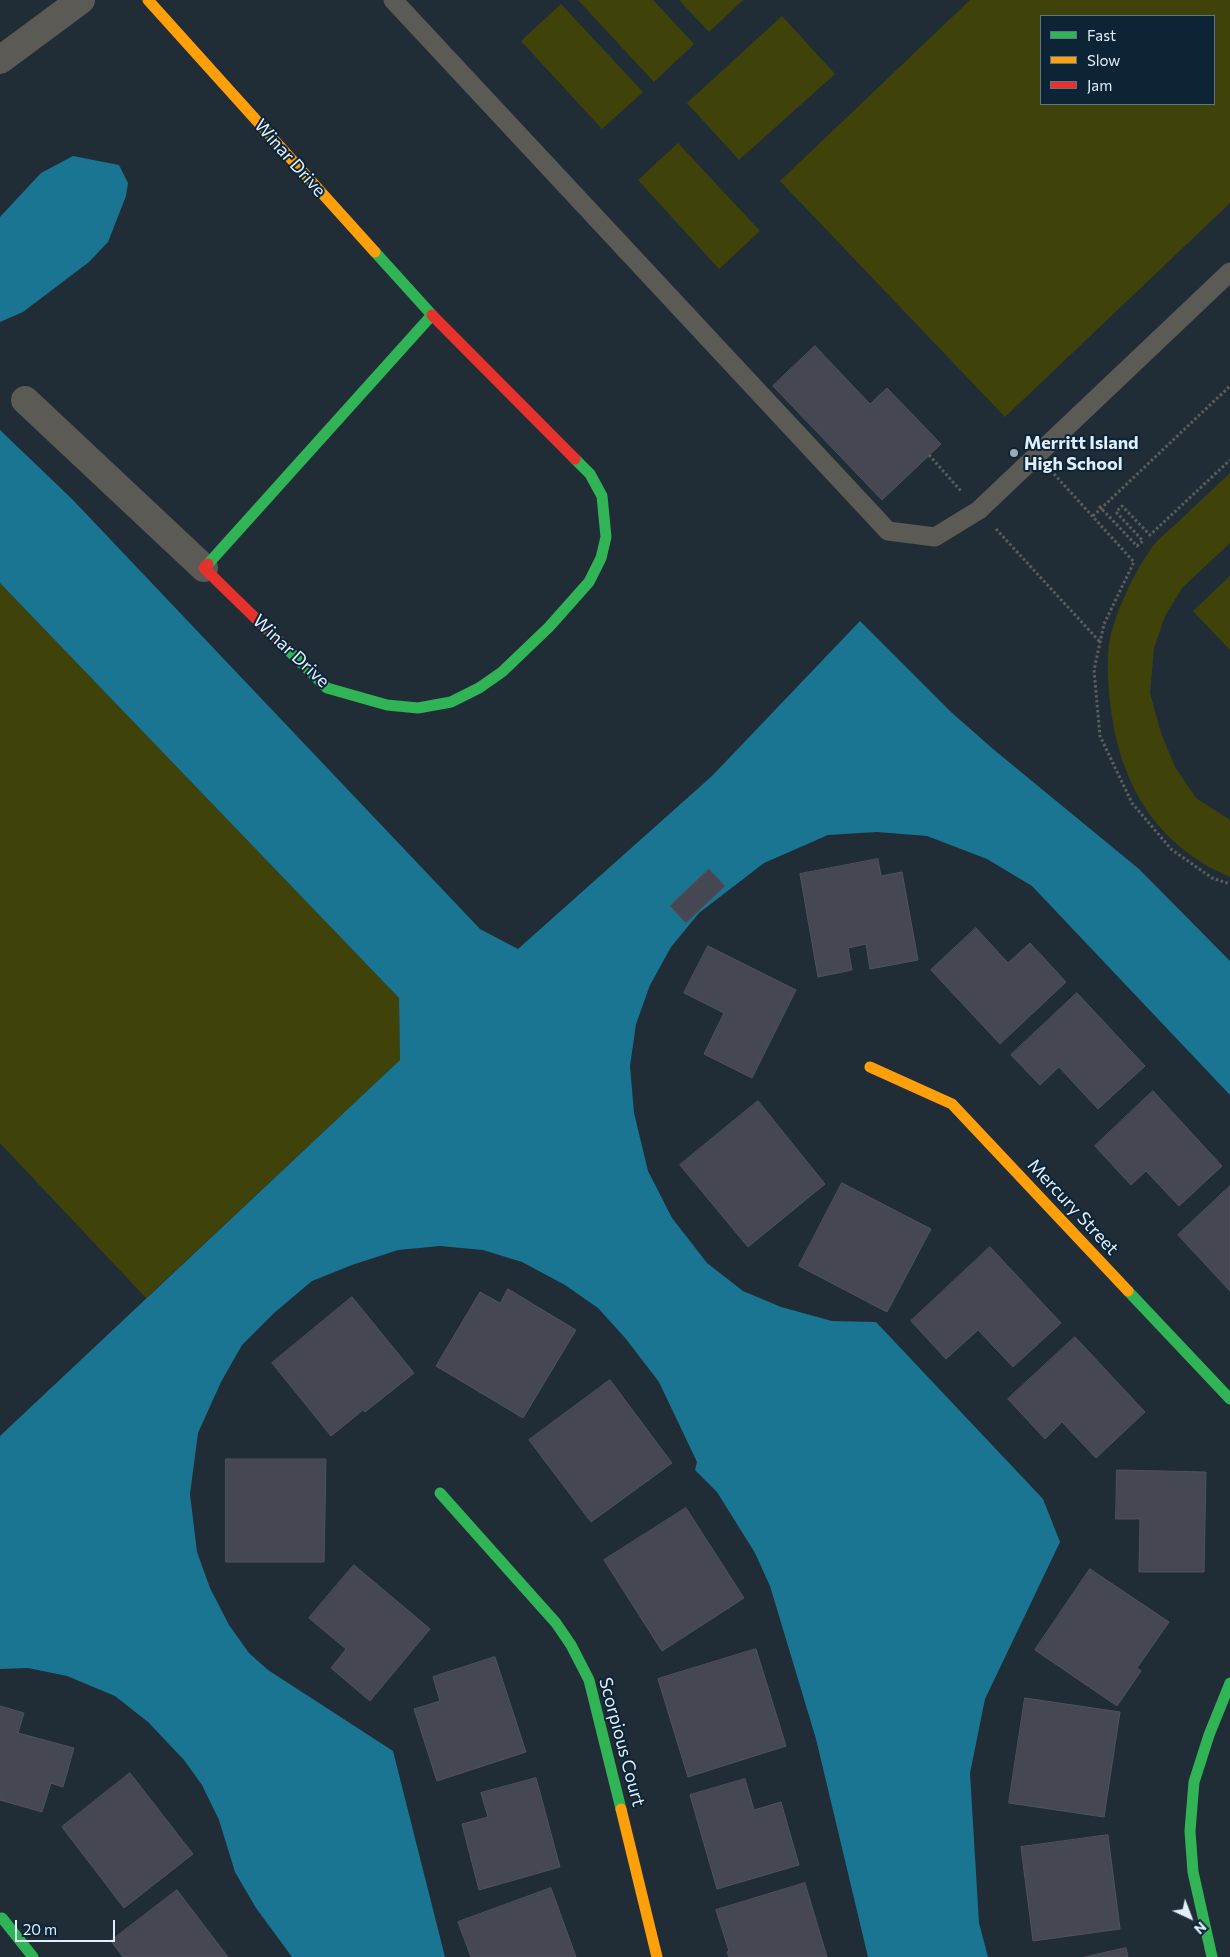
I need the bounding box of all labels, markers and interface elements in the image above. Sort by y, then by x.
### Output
legend [1040,15,1215,105]
text: Fast [1087,26,1116,44]
text: Slow [1087,51,1120,69]
text: Jam [1087,76,1112,94]
street label: Winar Drive [250,115,330,201]
place label: Merritt Island High School [1024,432,1139,474]
marker: Merritt Island High School [1008,447,1020,459]
street label: Winar Drive [248,610,334,692]
street label: Mercury Street [1023,1155,1123,1259]
street label: Scorpious Court [594,1675,650,1809]
north arrow [1165,1892,1215,1942]
scale bar [18,1910,118,1942]
text: N [1191,1919,1210,1938]
text: 20 m [23,1920,57,1938]

